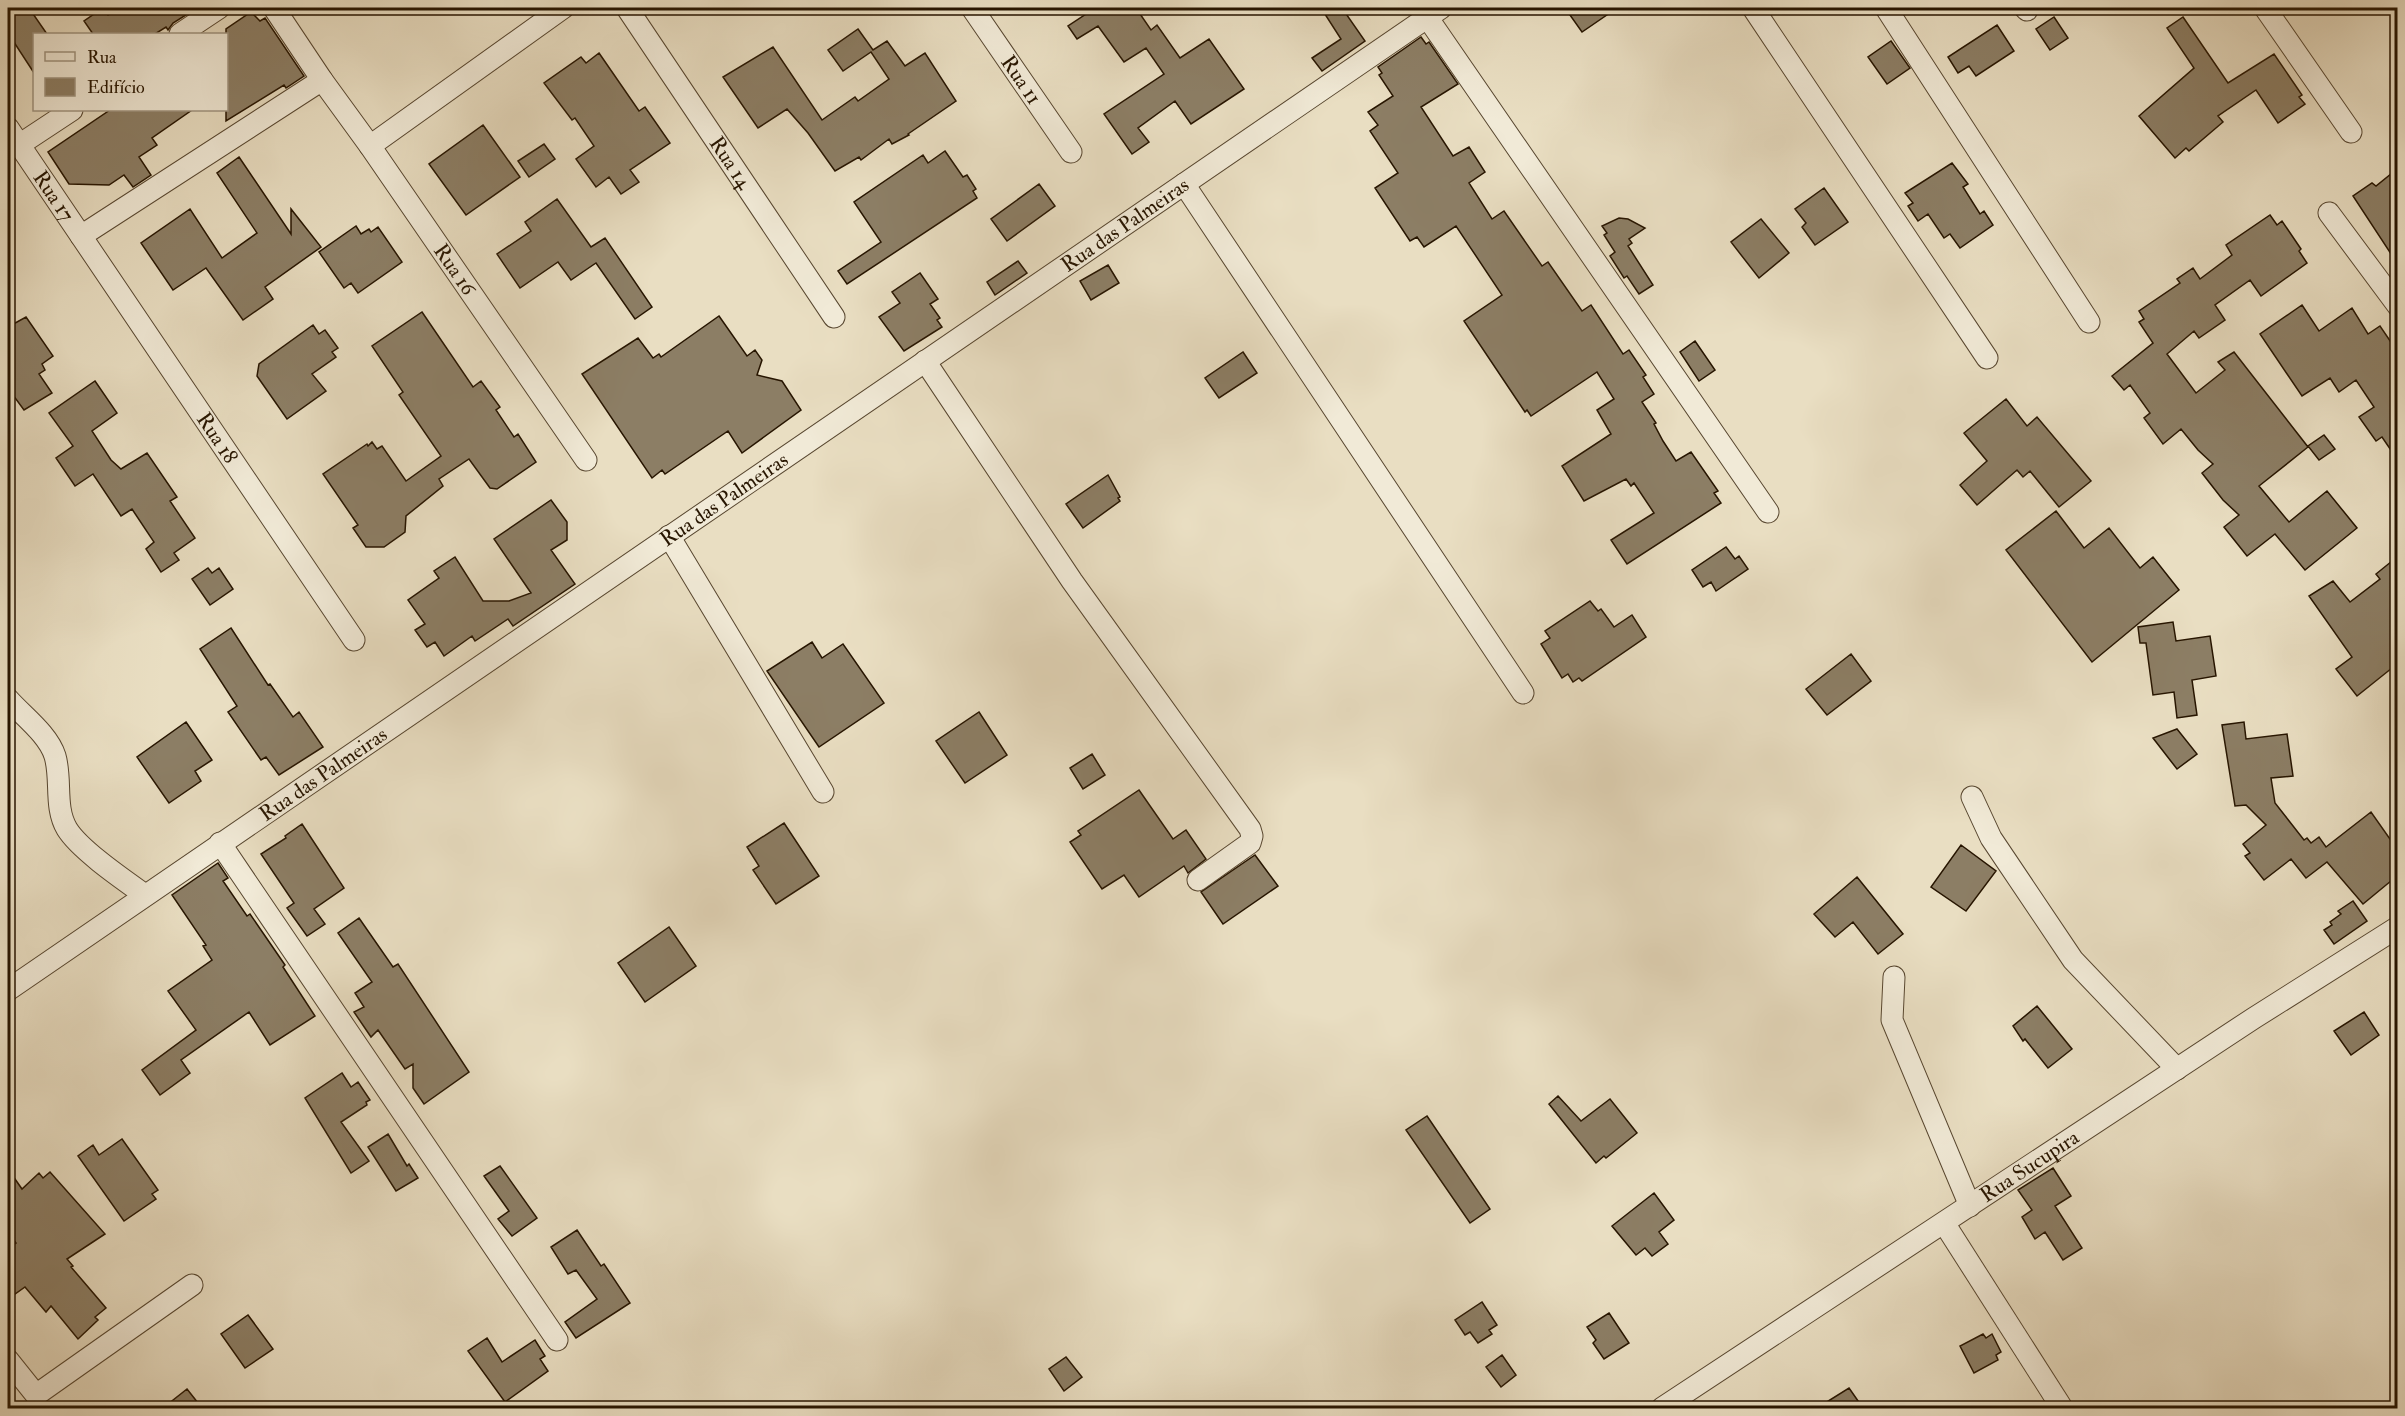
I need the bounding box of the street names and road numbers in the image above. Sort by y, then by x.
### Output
street label: Rua 11 [995,50,1048,109]
street label: Rua 14 [703,131,759,195]
street label: Rua 17 [27,165,81,227]
street label: Rua das Palmeiras [1056,171,1194,278]
street label: Rua 16 [428,238,483,302]
street label: Rua 18 [191,407,244,469]
street label: Rua das Palmeiras [655,446,793,553]
street label: Rua das Palmeiras [254,721,392,827]
street label: Rua Sucupira [1975,1123,2084,1208]

